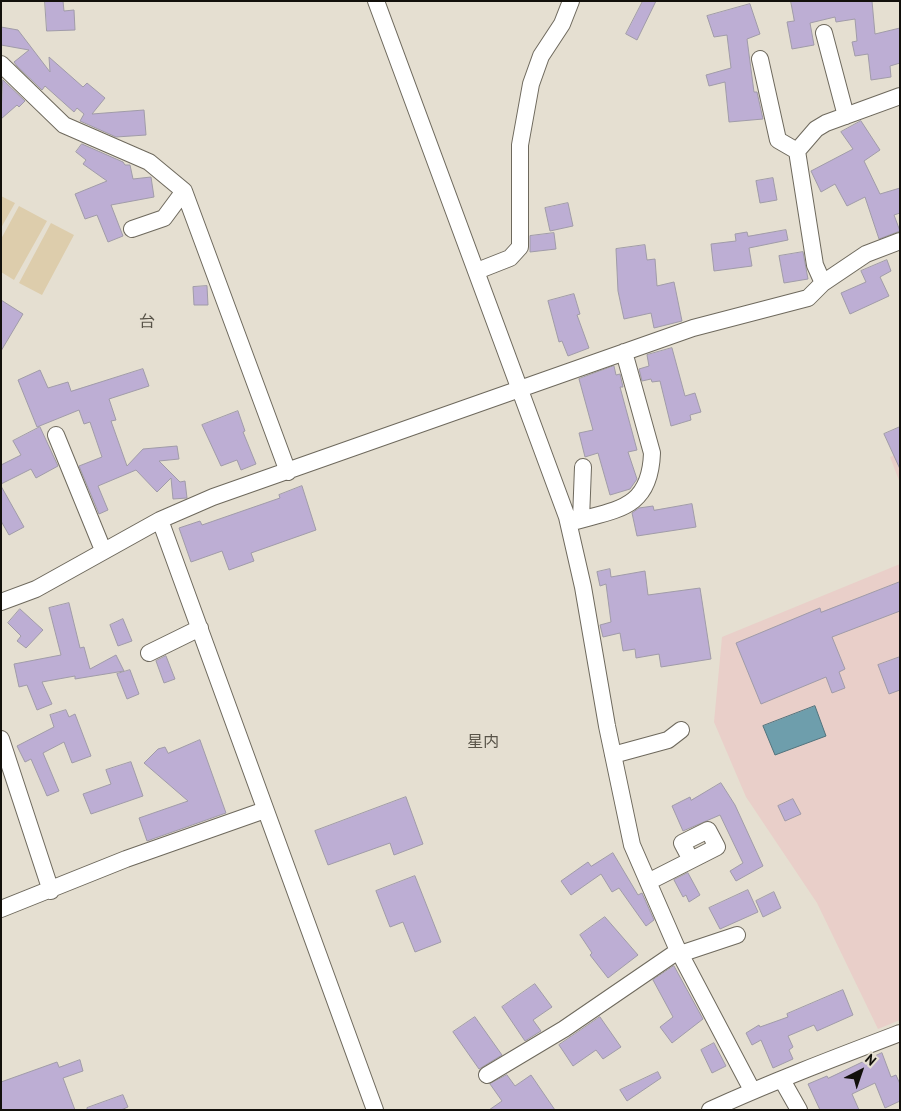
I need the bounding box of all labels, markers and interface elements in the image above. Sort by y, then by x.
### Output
district label: 台 [139,312,155,332]
district label: 星内 [467,732,499,752]
north arrow [836,1046,886,1096]
text: N [861,1050,880,1069]

